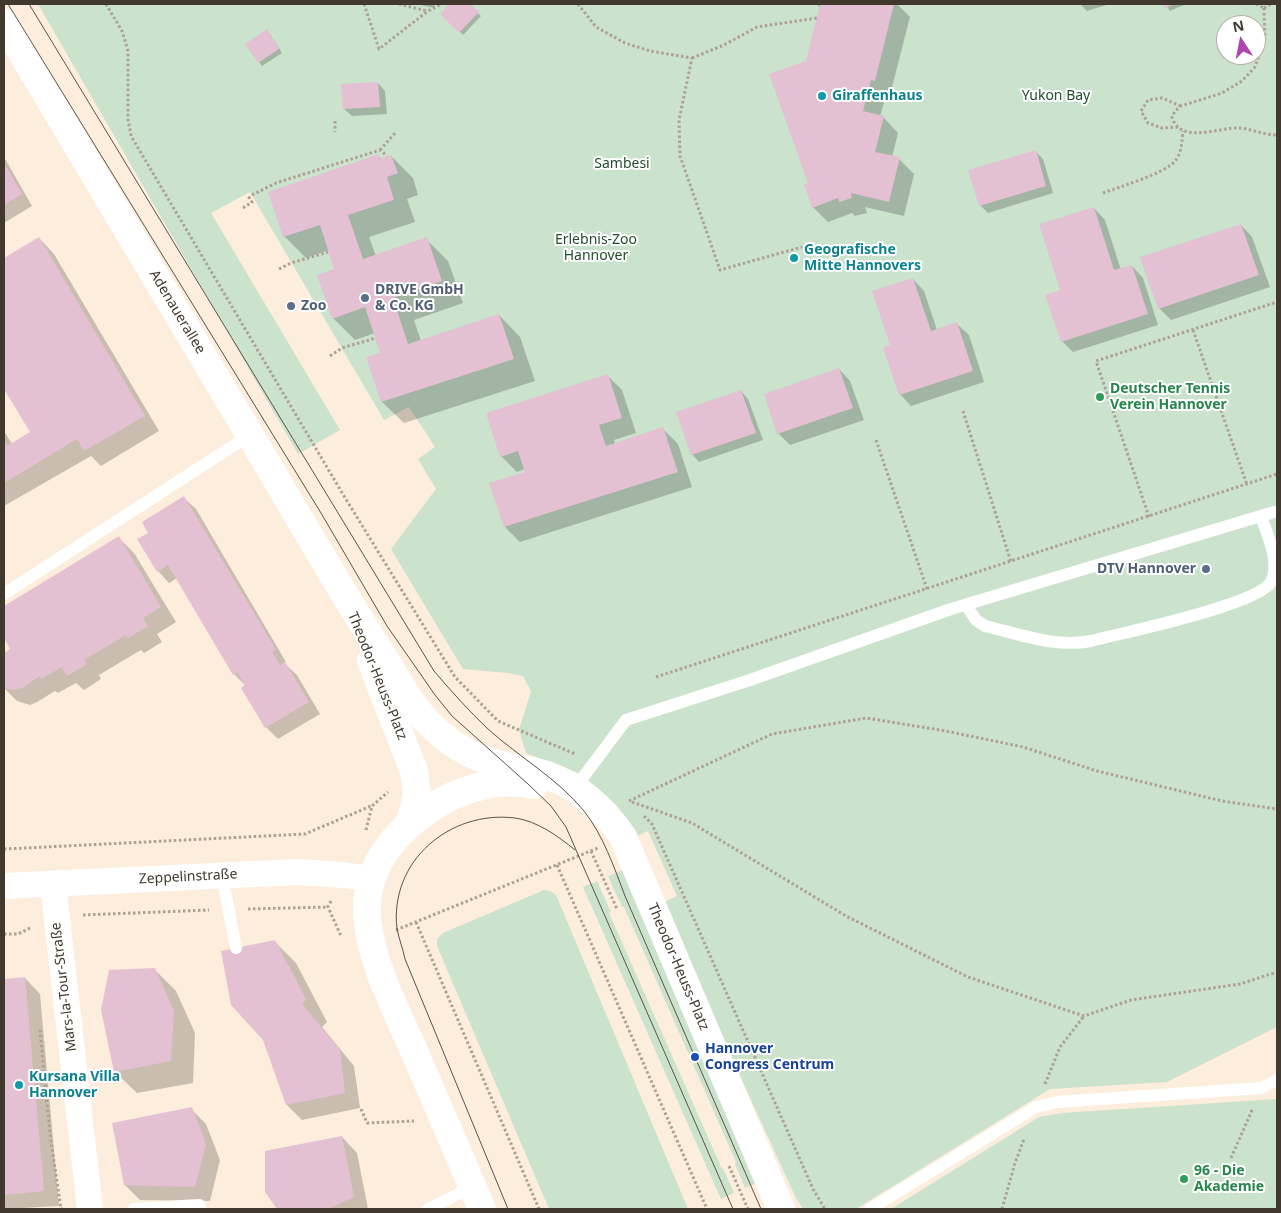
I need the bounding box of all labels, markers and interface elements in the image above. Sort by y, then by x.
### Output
north arrow [1216,15,1266,65]
text: N [1231,15,1246,36]
place label: Giraffenhaus [832,88,923,104]
park label: Yukon Bay [1022,88,1090,104]
marker: Giraffenhaus [816,90,828,102]
park label: Sambesi [594,156,650,172]
park label: Erlebnis-Zoo Hannover [555,232,637,264]
place label: Geografische Mitte Hannovers [804,242,921,274]
marker: Geografische Mitte Hannovers [788,252,800,264]
street label: Adenauerallee [145,267,209,357]
place label: DRIVE GmbH & Co. KG [375,282,464,314]
marker: DRIVE GmbH & Co. KG [359,292,371,304]
place label: Zoo [301,298,327,314]
marker: Zoo [285,300,297,312]
place label: Deutscher Tennis Verein Hannover [1110,381,1230,414]
marker: Deutscher Tennis Verein Hannover [1094,391,1106,403]
place label: DTV Hannover [1097,561,1196,577]
marker: DTV Hannover [1200,563,1212,575]
street label: Theodor-Heuss-Platz [344,610,410,742]
street label: Zeppelinstraße [138,866,238,888]
street label: Theodor-Heuss-Platz [644,901,712,1033]
street label: Mars-la-Tour-Straße [48,921,80,1053]
place label: Hannover Congress Centrum [705,1041,834,1074]
marker: Hannover Congress Centrum [689,1051,701,1063]
place label: Kursana Villa Hannover [29,1069,120,1102]
marker: Kursana Villa Hannover [13,1079,25,1091]
place label: 96 - Die Akademie [1194,1163,1264,1196]
marker: 96 - Die Akademie [1178,1173,1190,1185]

